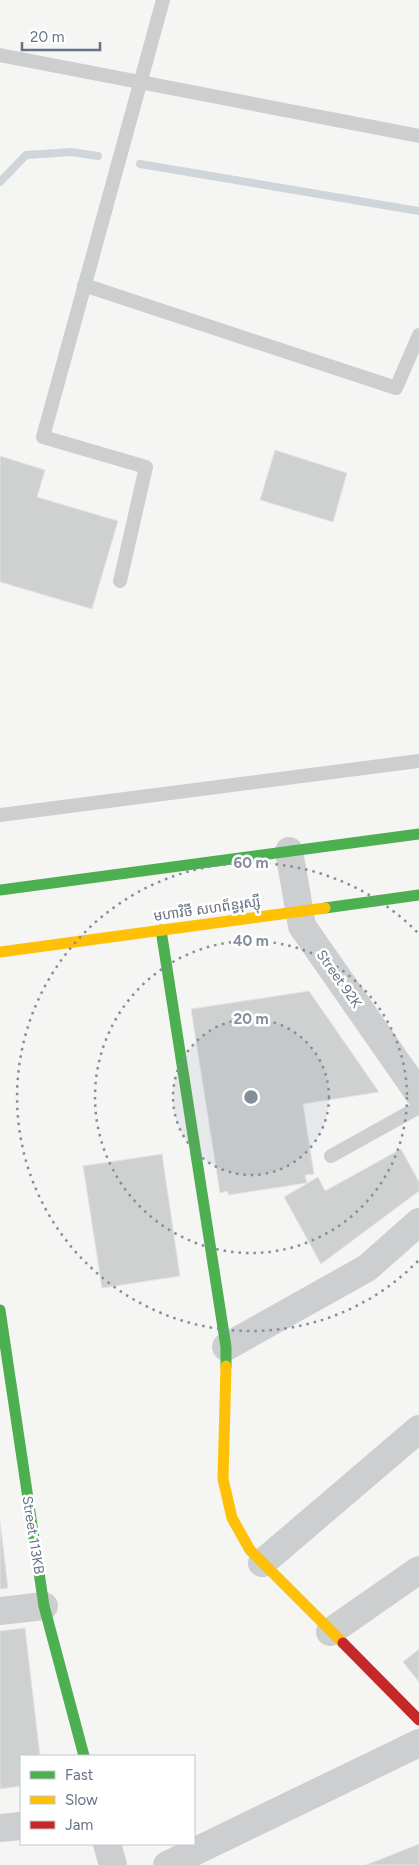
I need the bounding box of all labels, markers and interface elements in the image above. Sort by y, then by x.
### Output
scale bar [22,20,100,52]
text: 20 m [30,28,64,46]
text: 60 m [233,854,269,872]
street label: មហាវិថី សហព័ន្ធរុស្ស៊ី [152,893,262,928]
text: 40 m [233,932,269,950]
street label: Street 92K [313,947,365,1012]
text: 20 m [233,1010,269,1028]
centre of rings [242,1088,260,1106]
street label: Street 113KB [18,1495,48,1575]
legend [20,1755,195,1845]
text: Fast [65,1766,94,1784]
text: Slow [65,1791,98,1809]
text: Jam [65,1816,93,1834]

